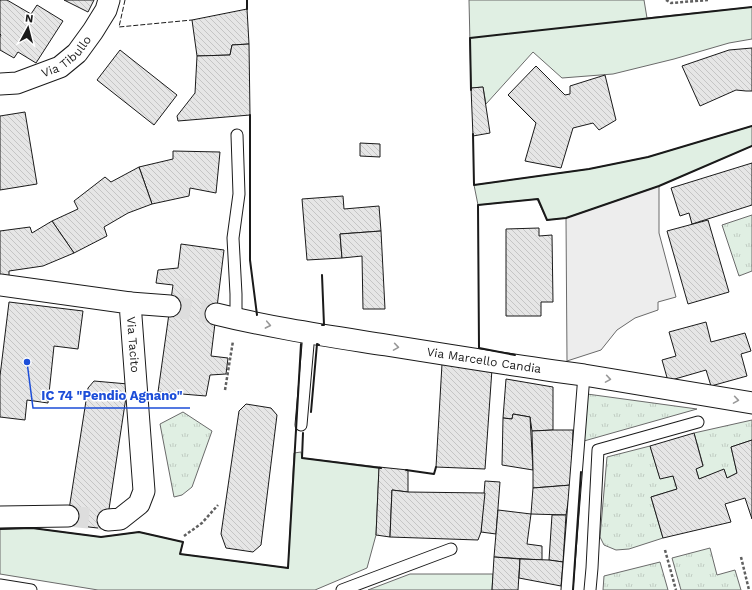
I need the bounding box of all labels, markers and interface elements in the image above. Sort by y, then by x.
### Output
north arrow [8,8,48,48]
text: N [24,12,34,26]
street label: Via Tibullo [39,33,94,80]
street label: Via Tacito [124,316,142,373]
one-way arrow [265,320,271,329]
one-way arrow [393,342,399,351]
street label: Via Marcello Candia [426,345,542,376]
one-way arrow [605,374,611,383]
callout: IC 74 "Pendio Agnano" [33,383,190,408]
text: IC 74 "Pendio Agnano" [41,388,183,403]
one-way arrow [733,395,739,404]

